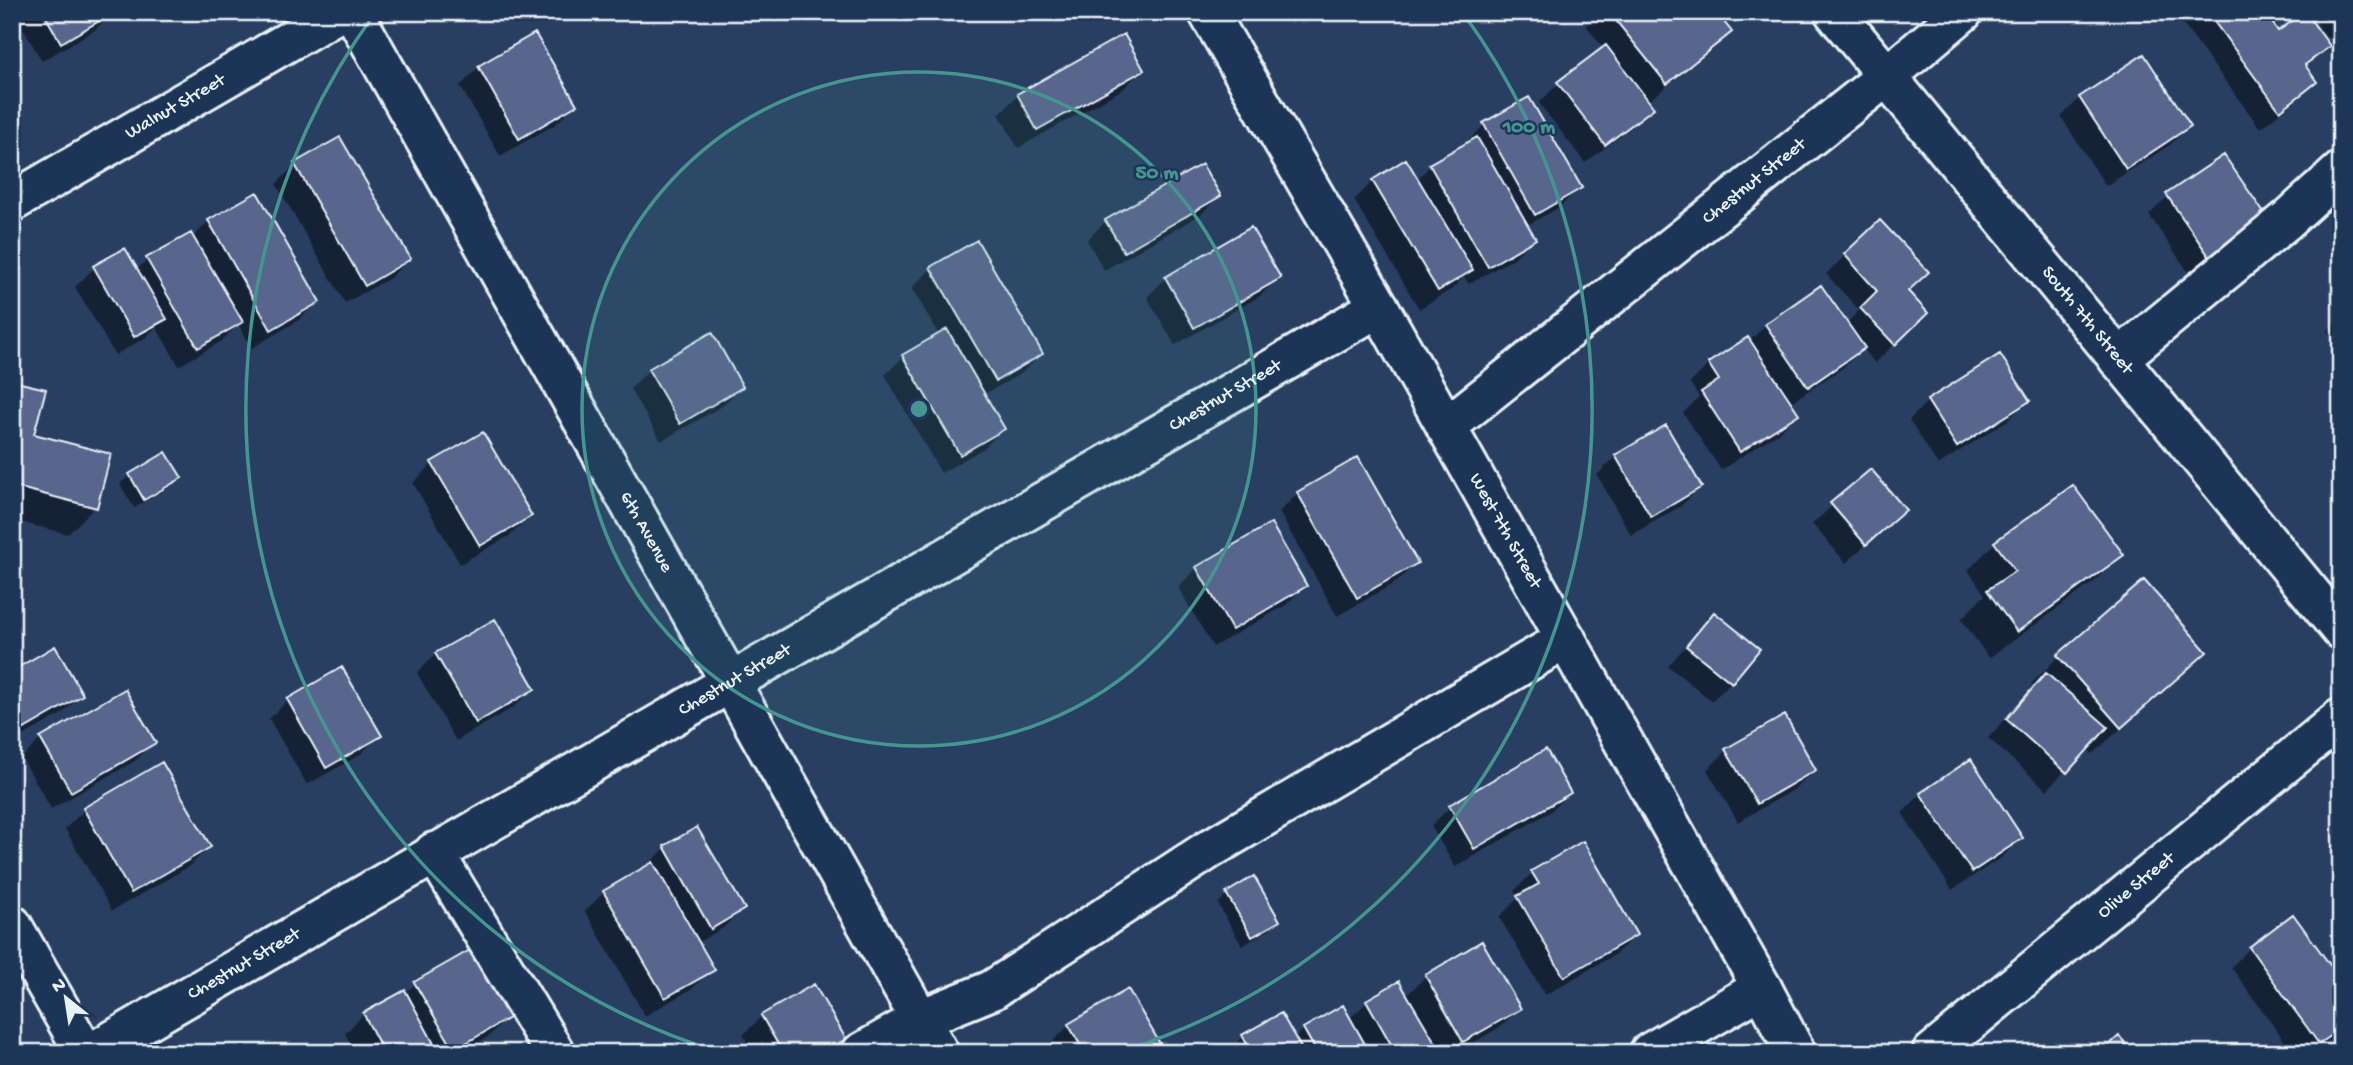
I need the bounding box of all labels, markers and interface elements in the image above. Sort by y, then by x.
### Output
street label: Walnut Street [121,68,231,145]
text: 100 m [1502,116,1555,141]
street label: Chestnut Street [1698,132,1812,230]
text: 50 m [1136,162,1179,187]
street label: South 7th Street [2036,262,2140,381]
street label: Chestnut Street [1165,353,1288,437]
centre of rings [907,397,931,421]
street label: West 7th Street [1464,469,1548,595]
street label: 6th Avenue [614,488,678,577]
street label: Chestnut Street [675,637,797,722]
street label: Olive Street [2093,846,2181,924]
street label: Chestnut Street [184,922,306,1006]
north arrow [32,964,102,1034]
text: N [48,973,70,999]

